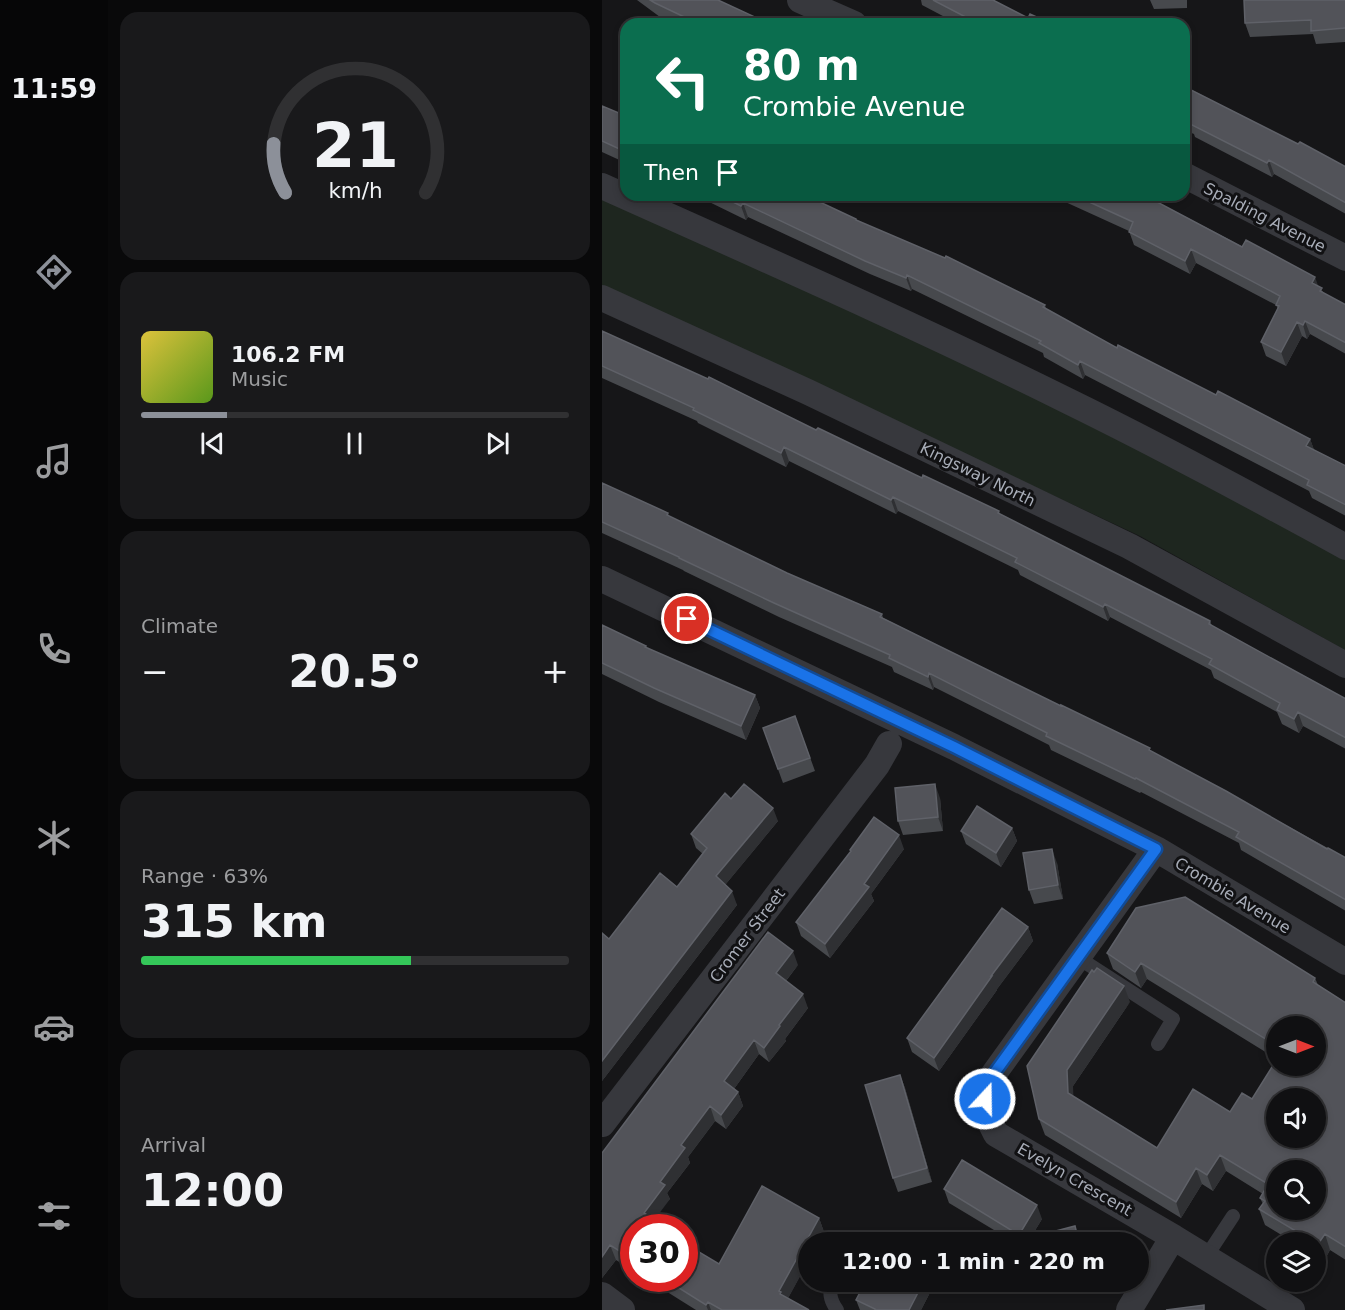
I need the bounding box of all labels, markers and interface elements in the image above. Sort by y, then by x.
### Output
text: 80 m [743,41,860,90]
icon: left [644,42,722,120]
text: 11:59 [11,73,97,104]
text: Crombie Avenue [743,91,965,122]
text: 21 [312,109,398,182]
icon: arrive [711,156,744,189]
text: Then [644,160,699,185]
text: km/h [328,178,382,203]
street label: Spalding Avenue [1201,179,1329,256]
icon: directions [33,251,75,293]
text: 106.2 FM [231,342,345,367]
text: Music [231,367,288,391]
icon: previous [196,427,229,460]
icon: pause [338,427,371,460]
icon: next [481,427,514,460]
street label: Kingsway North [917,438,1038,511]
icon: music [33,440,75,482]
pin [661,593,712,644]
icon: arrive [670,602,703,635]
text: Climate [141,614,218,638]
icon: phone [33,628,75,670]
text: 20.5° [288,645,422,698]
text: − [141,652,169,691]
text: + [541,652,569,691]
icon: climate [33,817,75,859]
street label: Crombie Avenue [1171,853,1294,937]
text: Range · 63% [141,864,268,888]
street label: Cromer Street [706,884,789,986]
text: 315 km [141,895,327,948]
icon: car [33,1006,75,1048]
north arrow [1266,1016,1326,1076]
map controls [1266,1016,1326,1292]
position arrow [953,1067,1017,1131]
button: sound [1266,1088,1326,1148]
text: Arrival [141,1133,206,1157]
street label: Evelyn Crescent [1014,1139,1135,1220]
button: search [1266,1160,1326,1220]
text: 12:00 [141,1164,284,1217]
icon: filters [33,1195,75,1237]
speed limit sign: 30 [620,1214,698,1292]
button: layers [1266,1232,1326,1292]
text: 12:00 · 1 min · 220 m [842,1249,1105,1274]

